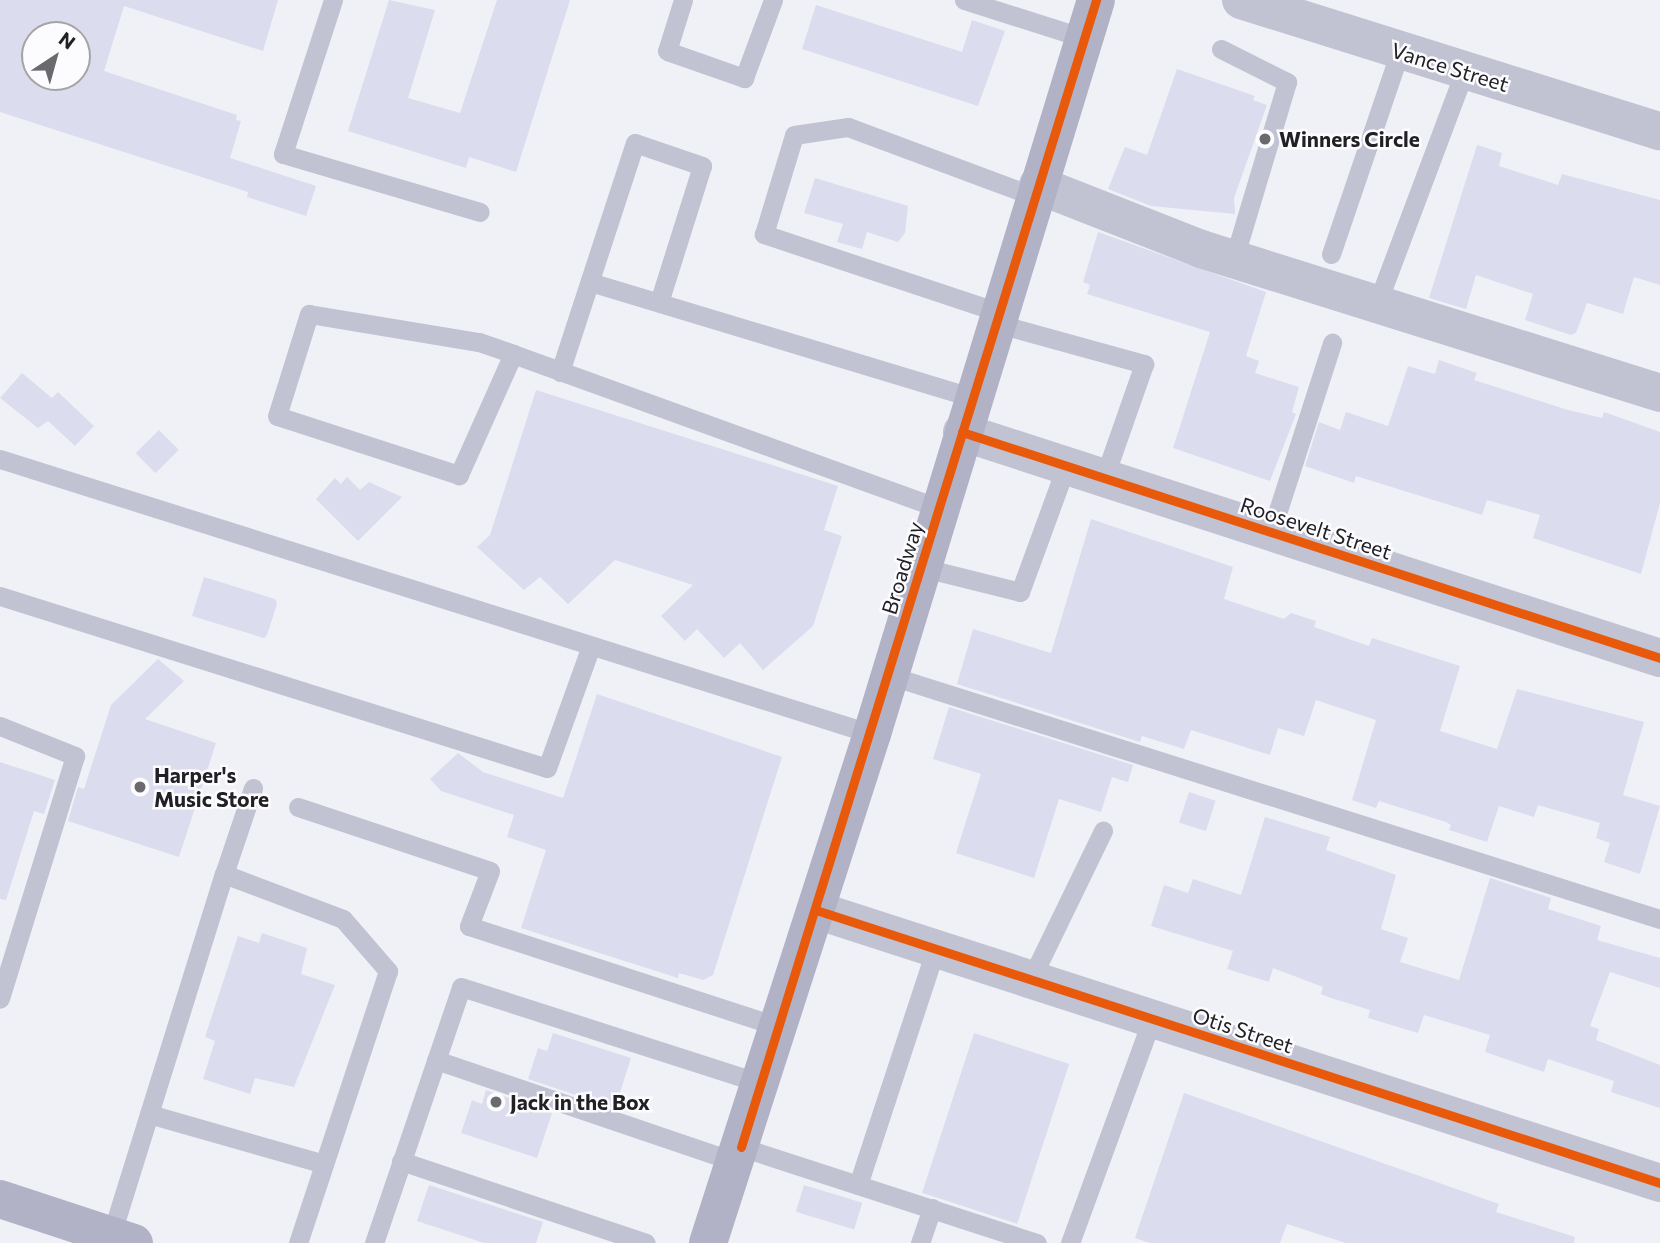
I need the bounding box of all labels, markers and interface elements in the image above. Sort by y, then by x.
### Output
north arrow [21,21,91,91]
text: N [55,27,80,54]
street label: Vance Street [1388,37,1512,97]
place label: Winners Circle [1279,126,1420,152]
marker: Winners Circle [1257,131,1273,147]
street label: Roosevelt Street [1237,492,1395,564]
street label: Broadway [876,519,928,617]
place label: Harper's Music Store [154,762,269,812]
marker: Harper's Music Store [132,779,148,795]
street label: Otis Street [1190,1002,1296,1058]
place label: Jack in the Box [510,1089,650,1115]
marker: Jack in the Box [488,1094,504,1110]

